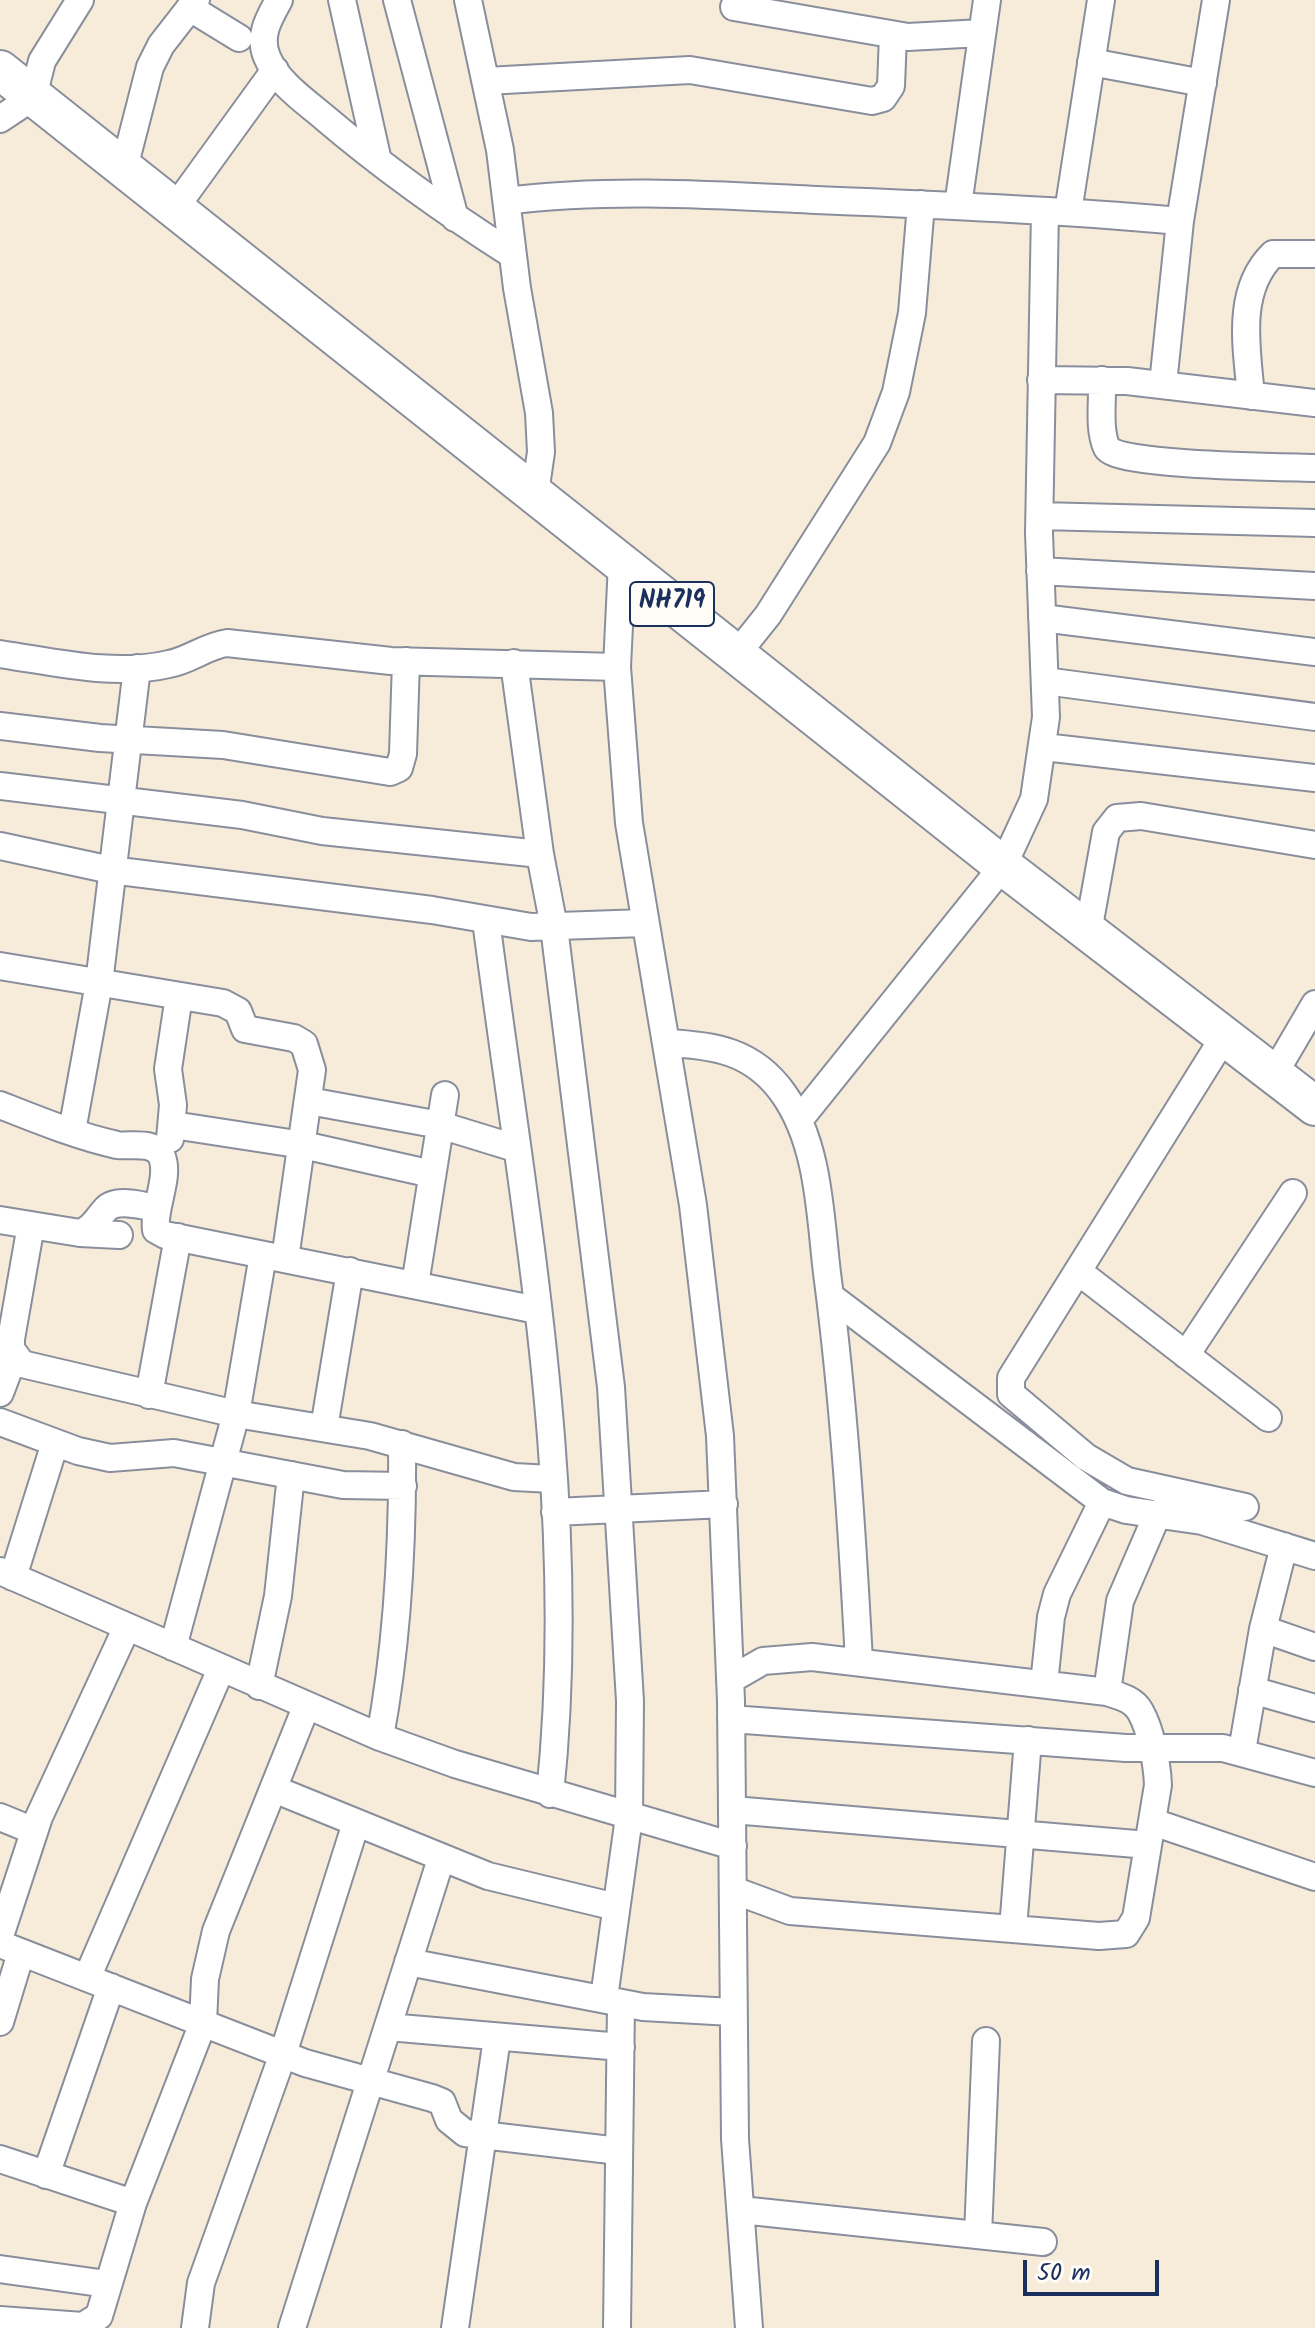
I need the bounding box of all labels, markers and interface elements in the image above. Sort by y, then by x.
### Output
road number: NH719 [630,582,714,626]
scale bar [1027,2244,1163,2294]
text: 50 m [1037,2254,1091,2293]

